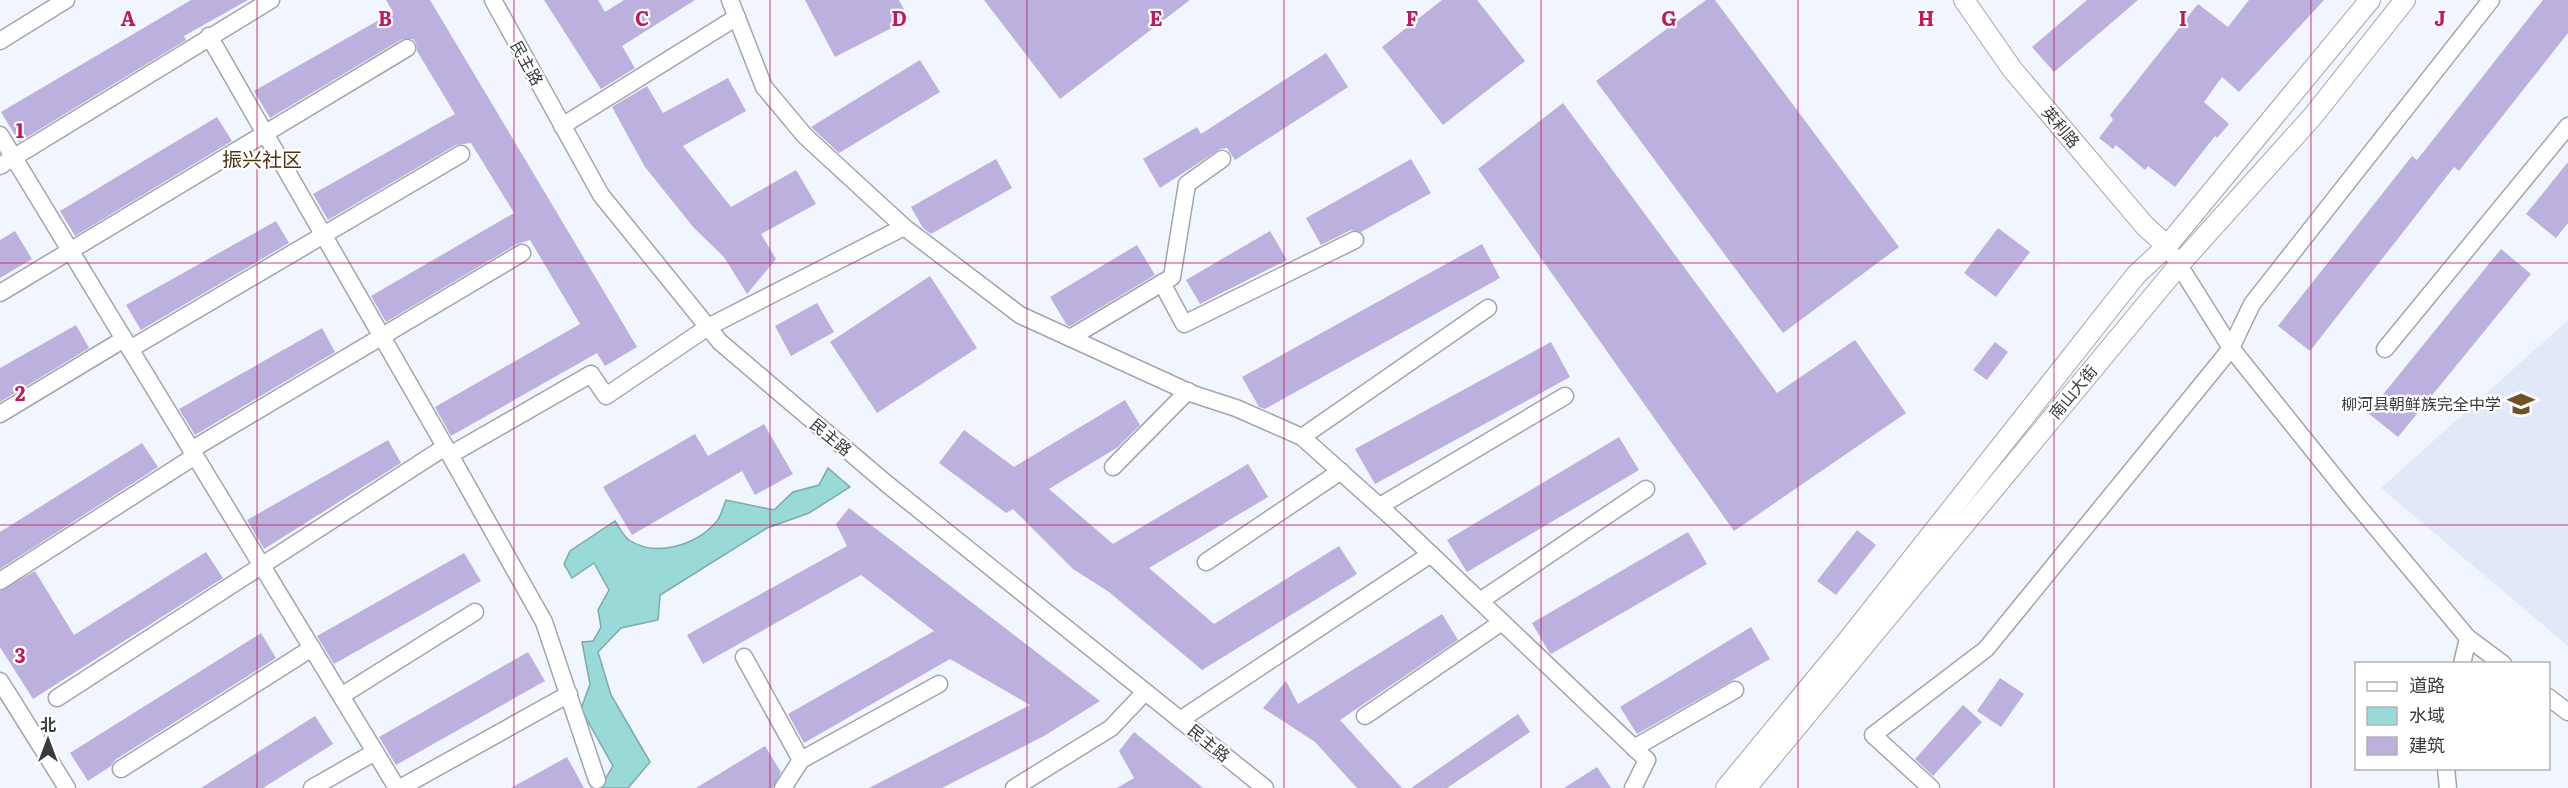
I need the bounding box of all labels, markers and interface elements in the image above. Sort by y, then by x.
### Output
text: A [120,2,136,32]
text: B [378,2,392,32]
text: C [635,2,649,32]
text: D [891,2,907,32]
text: E [1149,2,1163,32]
text: F [1406,2,1419,32]
text: G [1661,2,1677,32]
text: H [1918,2,1934,32]
text: I [2179,2,2187,32]
text: J [2434,2,2446,32]
street label: 民主路 [506,36,550,89]
street label: 英利路 [2037,100,2086,152]
text: 1 [16,114,24,144]
district label: 振兴社区 [222,143,302,173]
street label: 南山大街 [2042,359,2102,424]
text: 2 [15,377,26,407]
school or university icon: 柳河县朝鲜族完全中学 [2506,389,2536,419]
place label: 柳河县朝鲜族完全中学 [2341,391,2501,415]
street label: 民主路 [806,412,858,461]
text: 3 [14,639,26,669]
legend [2355,662,2550,770]
text: 道路 [2409,671,2445,698]
text: 水域 [2409,701,2445,728]
north arrow [18,710,78,770]
text: 北 [40,712,56,736]
street label: 民主路 [1183,718,1236,767]
text: 建筑 [2409,731,2445,758]

